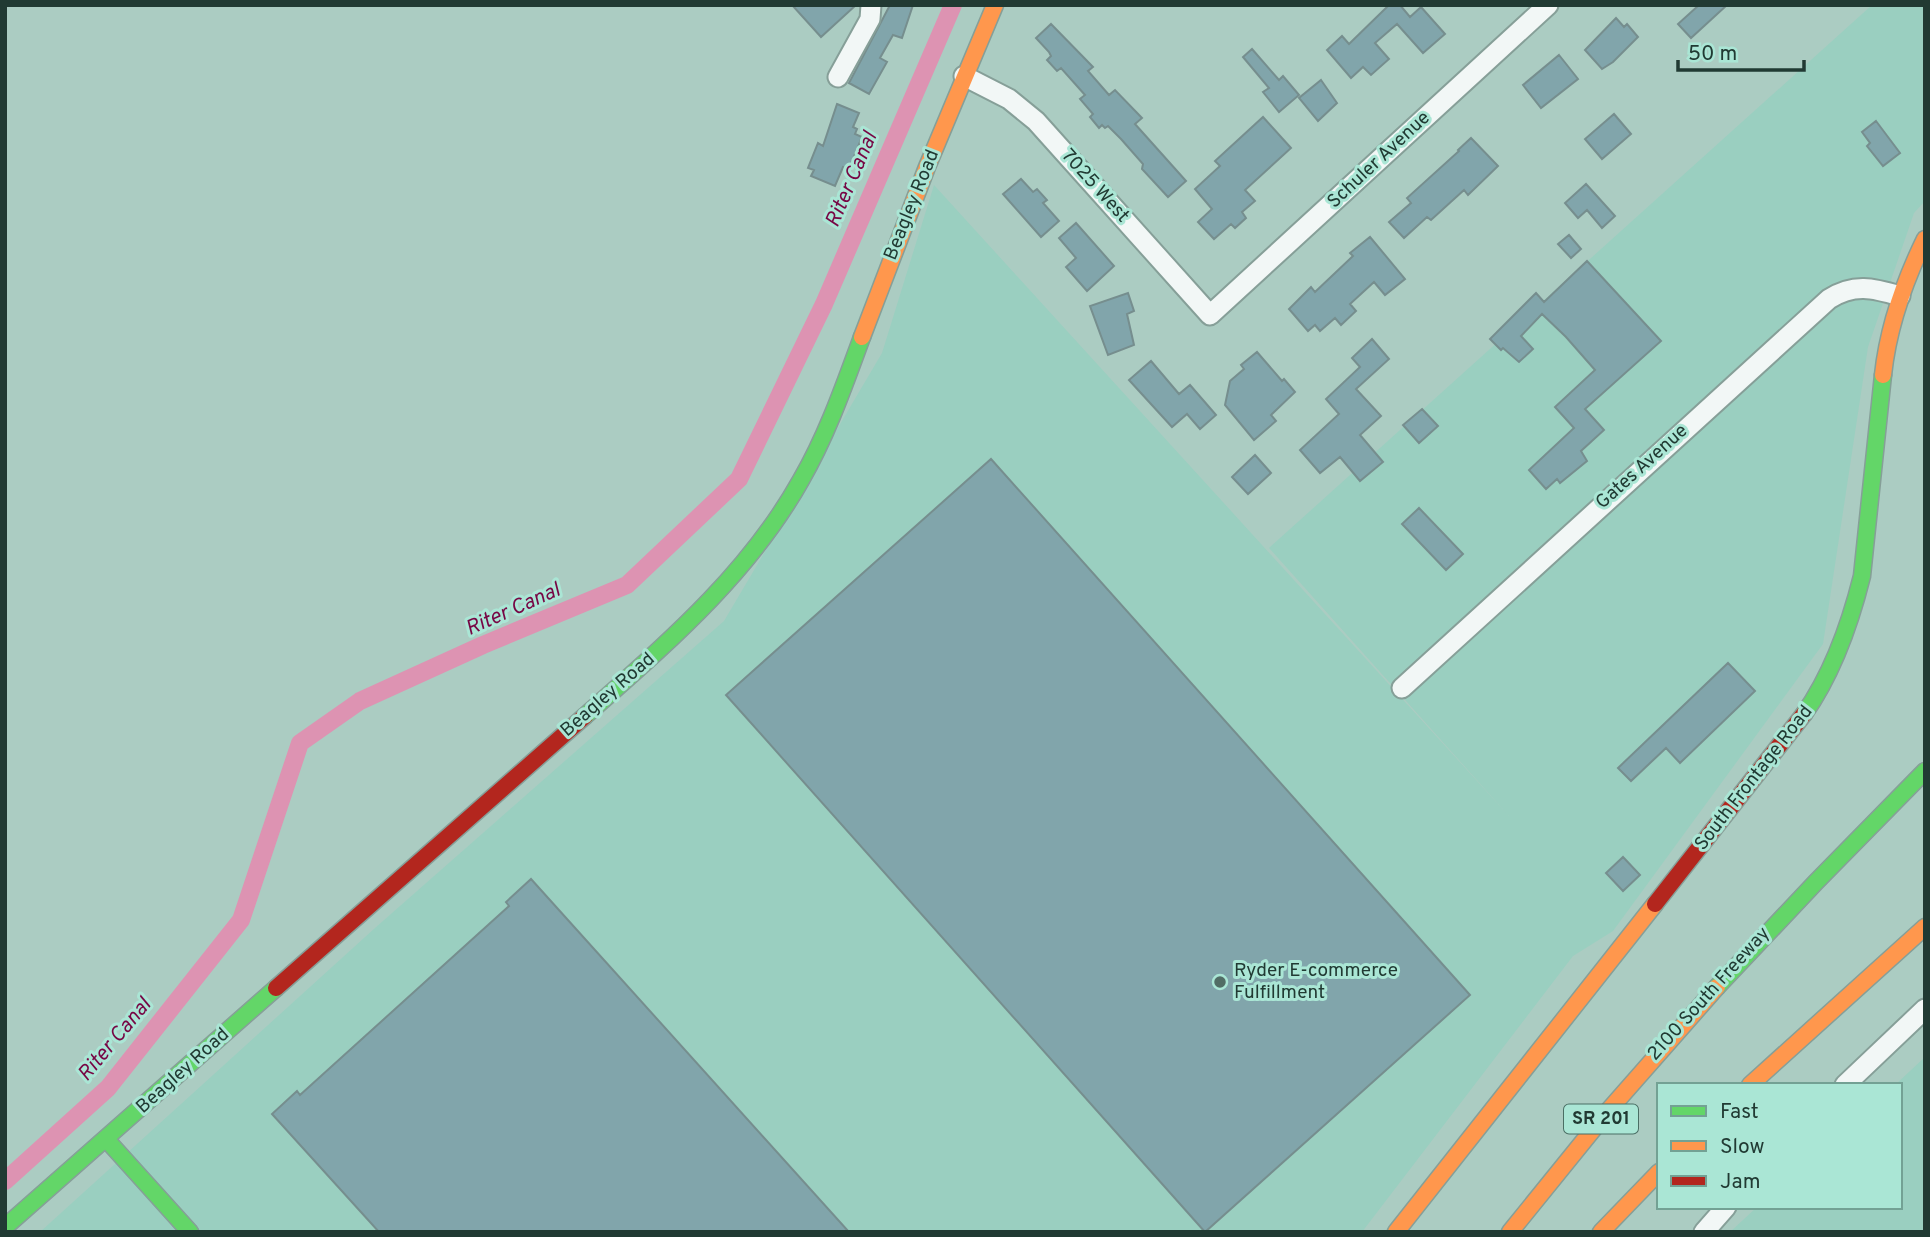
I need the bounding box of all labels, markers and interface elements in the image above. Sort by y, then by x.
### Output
scale bar [1678,28,1804,72]
text: 50 m [1688,41,1737,68]
street label: Schuler Avenue [1323,106,1435,214]
water label: Riter Canal [820,127,885,232]
street label: 7025 West [1056,144,1134,228]
street label: Beagley Road [879,146,945,264]
street label: Gates Avenue [1591,419,1693,515]
water label: Riter Canal [461,576,566,643]
street label: Beagley Road [556,648,660,742]
street label: South Frontage Road [1690,701,1818,855]
street label: 2100 South Freeway [1643,922,1775,1066]
place label: Ryder E-commerce Fulfillment [1234,959,1398,1005]
marker: Ryder E-commerce Fulfillment [1212,974,1228,990]
water label: Riter Canal [72,991,159,1087]
street label: Beagley Road [131,1023,235,1119]
legend [1657,1083,1902,1209]
text: Fast [1720,1099,1759,1126]
road number: SR 201 [1564,1104,1638,1134]
text: Slow [1720,1134,1765,1161]
text: Jam [1720,1169,1761,1196]

